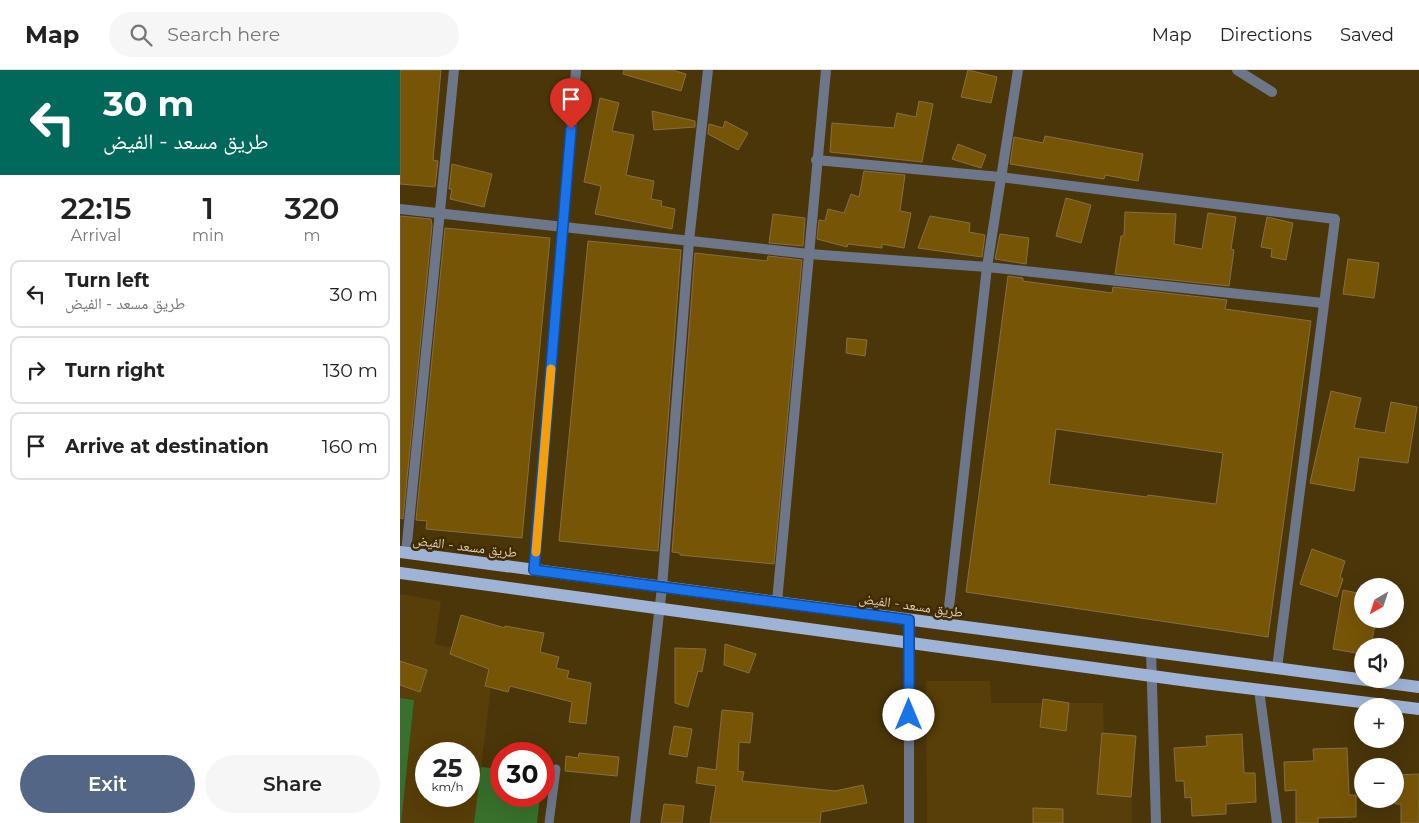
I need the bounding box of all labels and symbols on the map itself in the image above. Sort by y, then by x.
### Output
pin [550,78,592,129]
street label: طريق مسعد - الفيض [412,531,518,562]
north arrow [1354,578,1404,628]
street label: طريق مسعد - الفيض [857,589,964,622]
position arrow [882,688,934,740]
speed limit sign: 30 [490,742,555,807]

